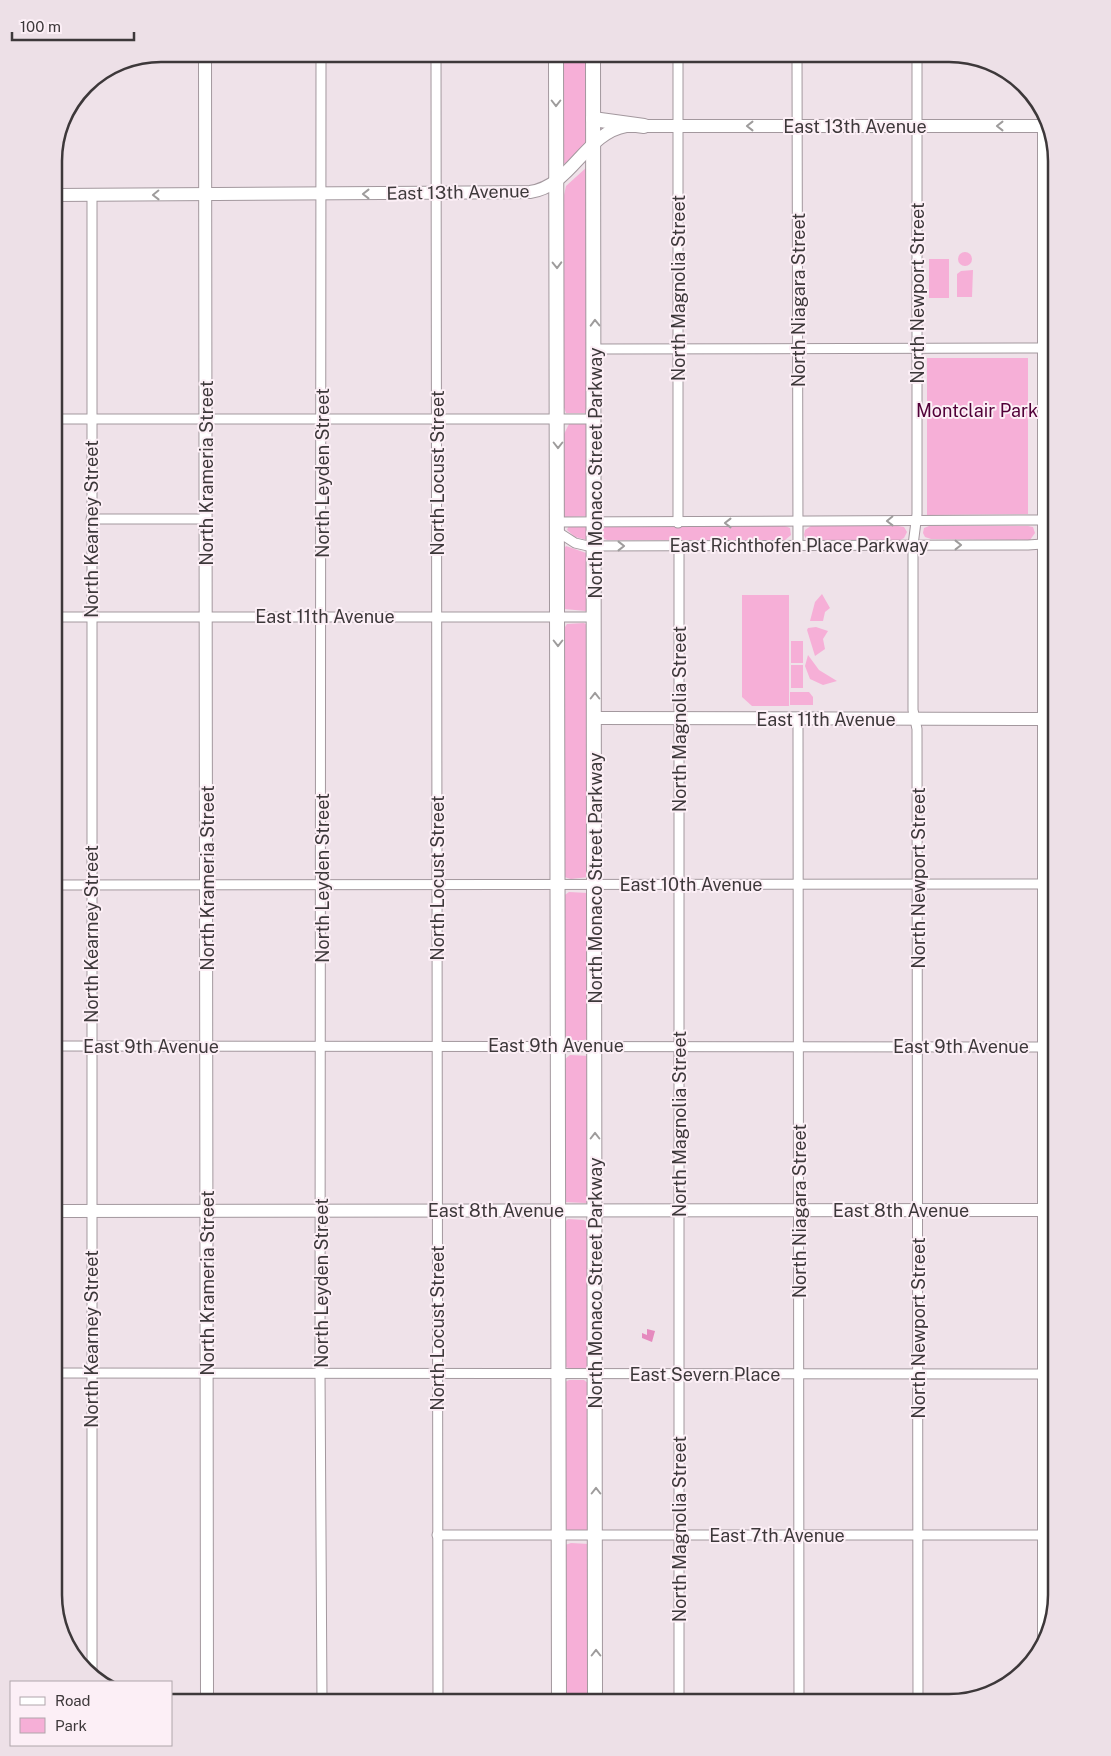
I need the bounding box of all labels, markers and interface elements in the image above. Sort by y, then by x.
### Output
scale bar [12,10,135,42]
text: 100 m [20,18,61,35]
one-way arrow [551,99,561,107]
street label: East 13th Avenue [783,116,927,137]
one-way arrow [746,121,754,131]
one-way arrow [996,121,1004,131]
street label: East 13th Avenue [386,180,530,204]
one-way arrow [362,189,370,199]
one-way arrow [152,190,160,200]
street label: North Magnolia Street [668,195,689,381]
street label: North Newport Street [907,202,928,384]
street label: North Niagara Street [788,213,809,387]
one-way arrow [552,262,562,269]
one-way arrow [590,319,600,326]
street label: North Monaco Street Parkway [585,347,606,599]
street label: North Krameria Street [196,380,217,566]
street label: North Leyden Street [312,388,333,558]
street label: North Locust Street [427,390,448,556]
park label: Montclair Park [916,400,1038,421]
street label: North Kearney Street [81,440,102,618]
one-way arrow [553,442,563,449]
one-way arrow [886,516,894,526]
one-way arrow [723,518,731,528]
street label: East Richthofen Place Parkway [669,535,929,556]
one-way arrow [955,540,963,550]
one-way arrow [618,541,625,551]
street label: East 11th Avenue [255,606,395,627]
street label: North Magnolia Street [669,626,690,812]
one-way arrow [553,639,563,647]
one-way arrow [590,691,600,699]
street label: East 11th Avenue [756,709,896,730]
street label: North Monaco Street Parkway [585,752,606,1004]
street label: North Krameria Street [197,785,218,971]
street label: North Newport Street [908,787,929,969]
street label: North Leyden Street [312,793,333,963]
street label: North Locust Street [427,795,448,961]
street label: North Kearney Street [81,845,102,1023]
street label: East 10th Avenue [619,874,763,895]
street label: North Magnolia Street [669,1031,690,1217]
street label: East 9th Avenue [488,1035,624,1056]
street label: East 9th Avenue [83,1036,219,1057]
street label: East 9th Avenue [893,1036,1029,1057]
street label: North Niagara Street [789,1124,810,1298]
one-way arrow [590,1132,600,1140]
street label: North Monaco Street Parkway [585,1157,606,1409]
street label: North Krameria Street [197,1190,218,1376]
street label: North Leyden Street [311,1198,332,1368]
street label: East 8th Avenue [428,1200,564,1221]
street label: East 8th Avenue [833,1200,969,1221]
street label: North Newport Street [908,1237,929,1419]
street label: North Locust Street [427,1245,448,1411]
street label: North Kearney Street [81,1250,102,1428]
street label: East Severn Place [630,1364,780,1385]
street label: North Magnolia Street [669,1436,690,1622]
one-way arrow [591,1487,601,1494]
street label: East 7th Avenue [709,1525,845,1546]
one-way arrow [591,1649,601,1657]
legend [10,1681,172,1746]
text: Road [55,1692,91,1709]
text: Park [55,1717,87,1734]

